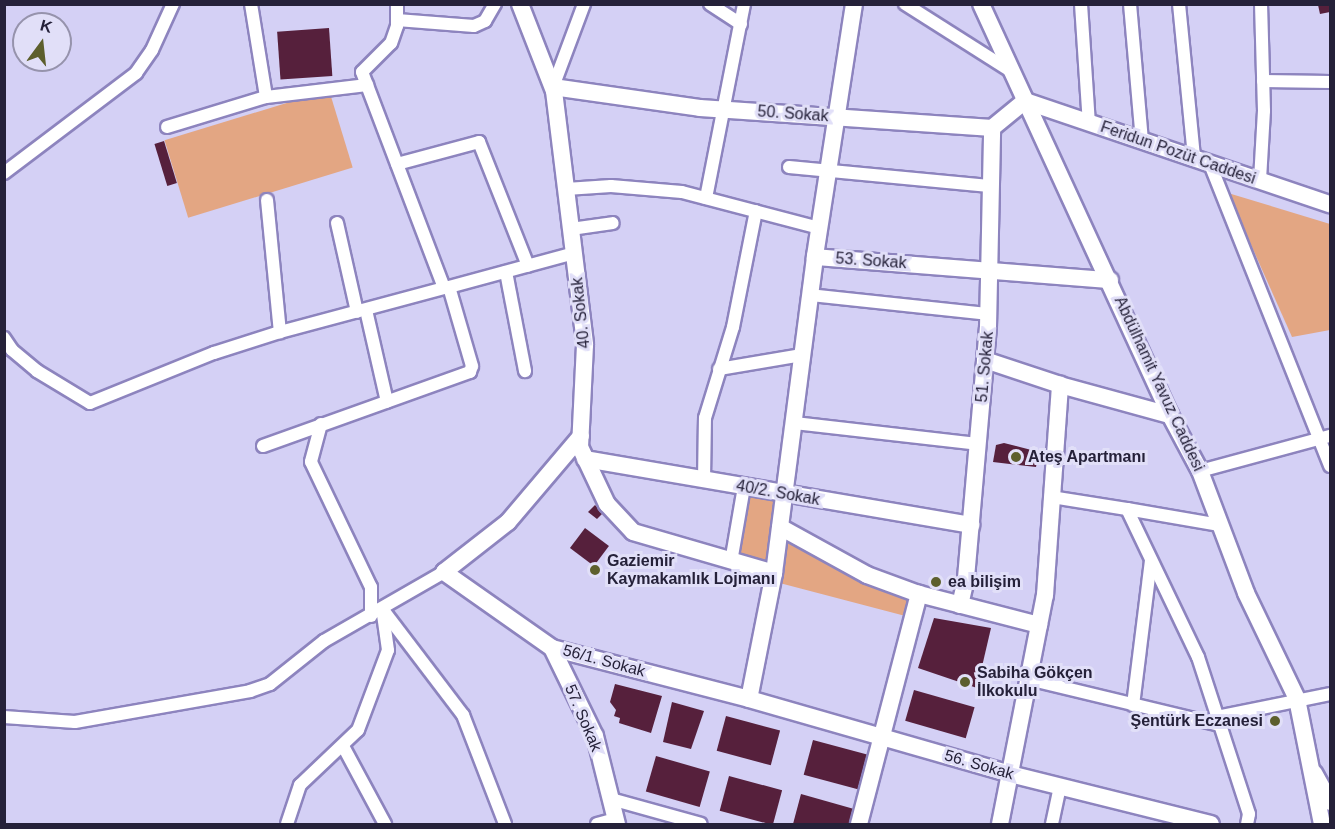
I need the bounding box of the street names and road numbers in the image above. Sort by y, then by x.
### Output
street label: 50. Sokak [757,102,829,126]
street label: Feridun Pozüt Caddesi [1098,117,1258,189]
street label: 53. Sokak [835,249,907,273]
street label: 40. Sokak [568,277,594,349]
street label: Abdülhamit Yavuz Caddesi [1110,293,1208,475]
street label: 51. Sokak [972,331,998,403]
street label: 40/2. Sokak [735,476,821,510]
street label: 56/1. Sokak [561,641,647,681]
street label: 57. Sokak [560,681,606,755]
street label: 56. Sokak [942,746,1016,784]

